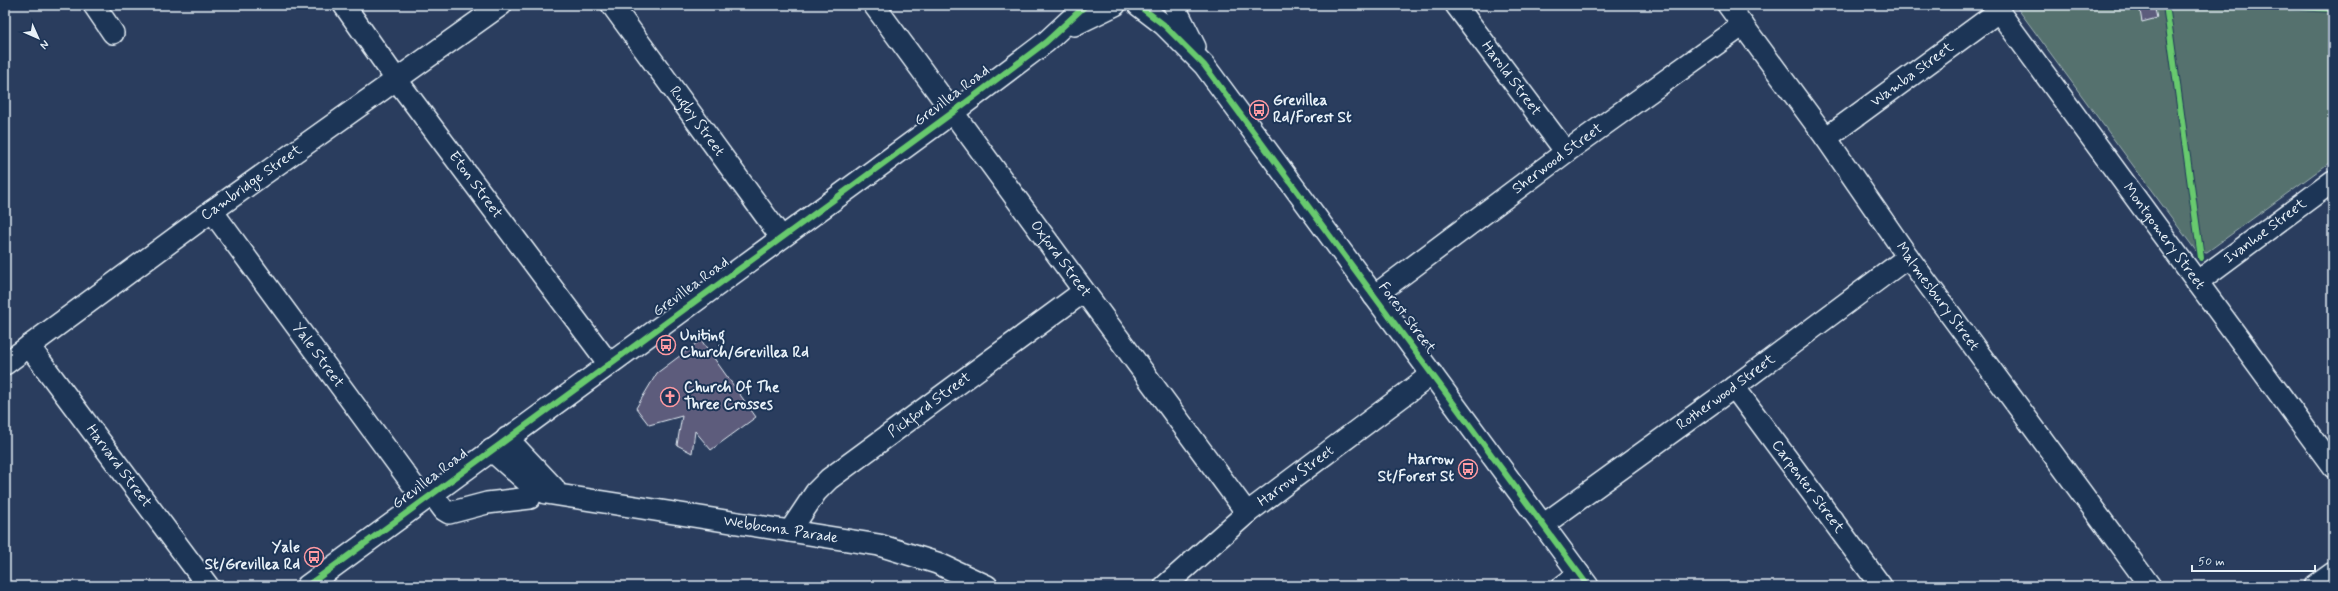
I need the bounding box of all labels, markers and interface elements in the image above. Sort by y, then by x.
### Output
north arrow [18,18,58,58]
text: N [37,37,52,52]
street label: Harold Street [1477,37,1546,120]
street label: Wamba Street [1867,37,1958,112]
street label: Grevillea Road [910,61,994,131]
street label: Rugby Street [665,82,729,161]
place label: Grevillea Rd/Forest St [1273,91,1352,128]
bus stop icon: Grevillea Rd/Forest St [1248,99,1270,121]
street label: Sherwood Street [1508,119,1607,199]
street label: Cambridge Street [197,140,306,226]
street label: Eton Street [444,147,507,223]
street label: Montgomery Street [2118,179,2210,294]
street label: Ivanhoe Street [2220,194,2311,269]
street label: Oxford Street [1025,216,1095,301]
street label: Malmesbury Street [1891,238,1984,355]
street label: Grevillea Road [649,252,733,322]
street label: Forest Street [1374,278,1441,358]
street label: Yale Street [287,319,348,392]
place label: Uniting Church/Grevillea Rd [680,326,809,363]
bus stop icon: Uniting Church/Grevillea Rd [655,334,677,356]
street label: Rotherwood Street [1673,349,1780,435]
street label: Pickford Street [884,368,975,442]
place label: Church Of The Three Crosses [684,378,780,415]
church icon: Church Of The Three Crosses [659,386,681,408]
street label: Harvard Street [81,421,156,512]
street label: Carpenter Street [1767,436,1849,538]
street label: Harrow Street [1254,441,1338,511]
street label: Grevillea Road [388,444,472,514]
place label: Harrow St/Forest St [1378,450,1455,487]
bus stop icon: Harrow St/Forest St [1457,458,1479,480]
street label: Webbcona Parade [722,511,840,548]
place label: Yale St/Grevillea Rd [205,538,300,575]
bus stop icon: Yale St/Grevillea Rd [303,546,325,568]
scale bar [2192,547,2315,573]
text: 50 m [2198,554,2225,570]

